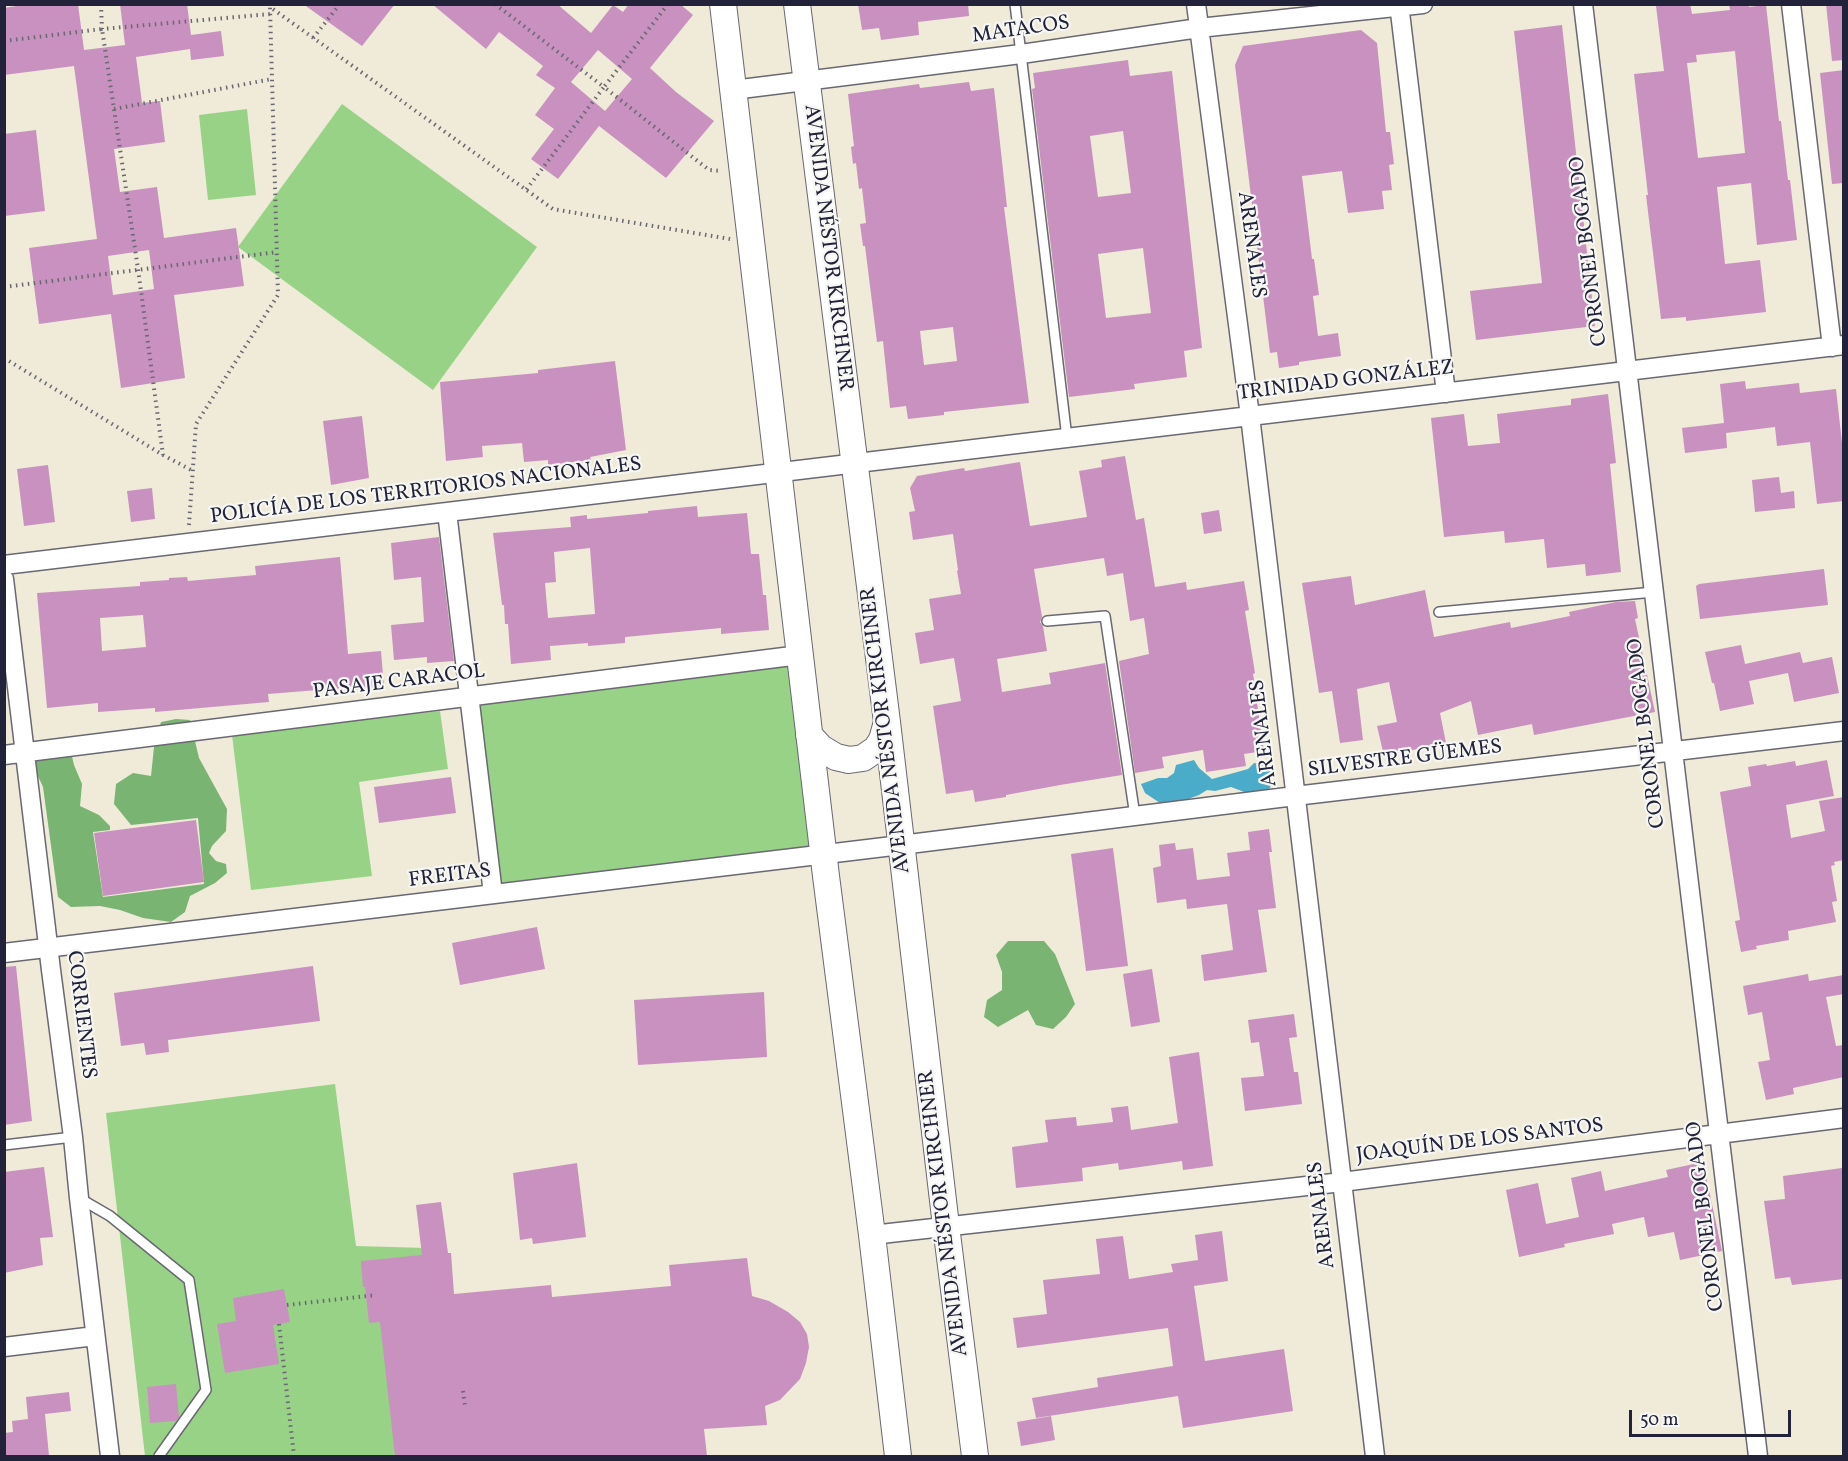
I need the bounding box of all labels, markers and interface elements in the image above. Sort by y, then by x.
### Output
street label: MATACOS [971,12,1071,50]
street label: AVENIDA NÉSTOR KIRCHNER [797,103,857,393]
street label: CORONEL BOGADO [1566,155,1614,347]
street label: ARENALES [1230,190,1270,300]
street label: TRINIDAD GONZÁLEZ [1236,356,1456,408]
street label: POLICÍA DE LOS TERRITORIOS NACIONALES [209,453,643,531]
street label: AVENIDA NÉSTOR KIRCHNER [857,585,917,875]
street label: CORONEL BOGADO [1624,637,1672,829]
street label: PASAJE CARACOL [311,660,487,706]
street label: ARENALES [1246,678,1284,788]
street label: SILVESTRE GÜEMES [1306,736,1504,784]
street label: FREITAS [407,859,493,895]
street label: CORRIENTES [60,949,100,1081]
street label: AVENIDA NÉSTOR KIRCHNER [915,1068,975,1358]
street label: JOAQUÍN DE LOS SANTOS [1355,1114,1605,1170]
street label: CORONEL BOGADO [1683,1120,1731,1312]
street label: ARENALES [1304,1160,1342,1270]
scale bar [1632,1398,1794,1436]
text: 50 m [1640,1408,1679,1433]

